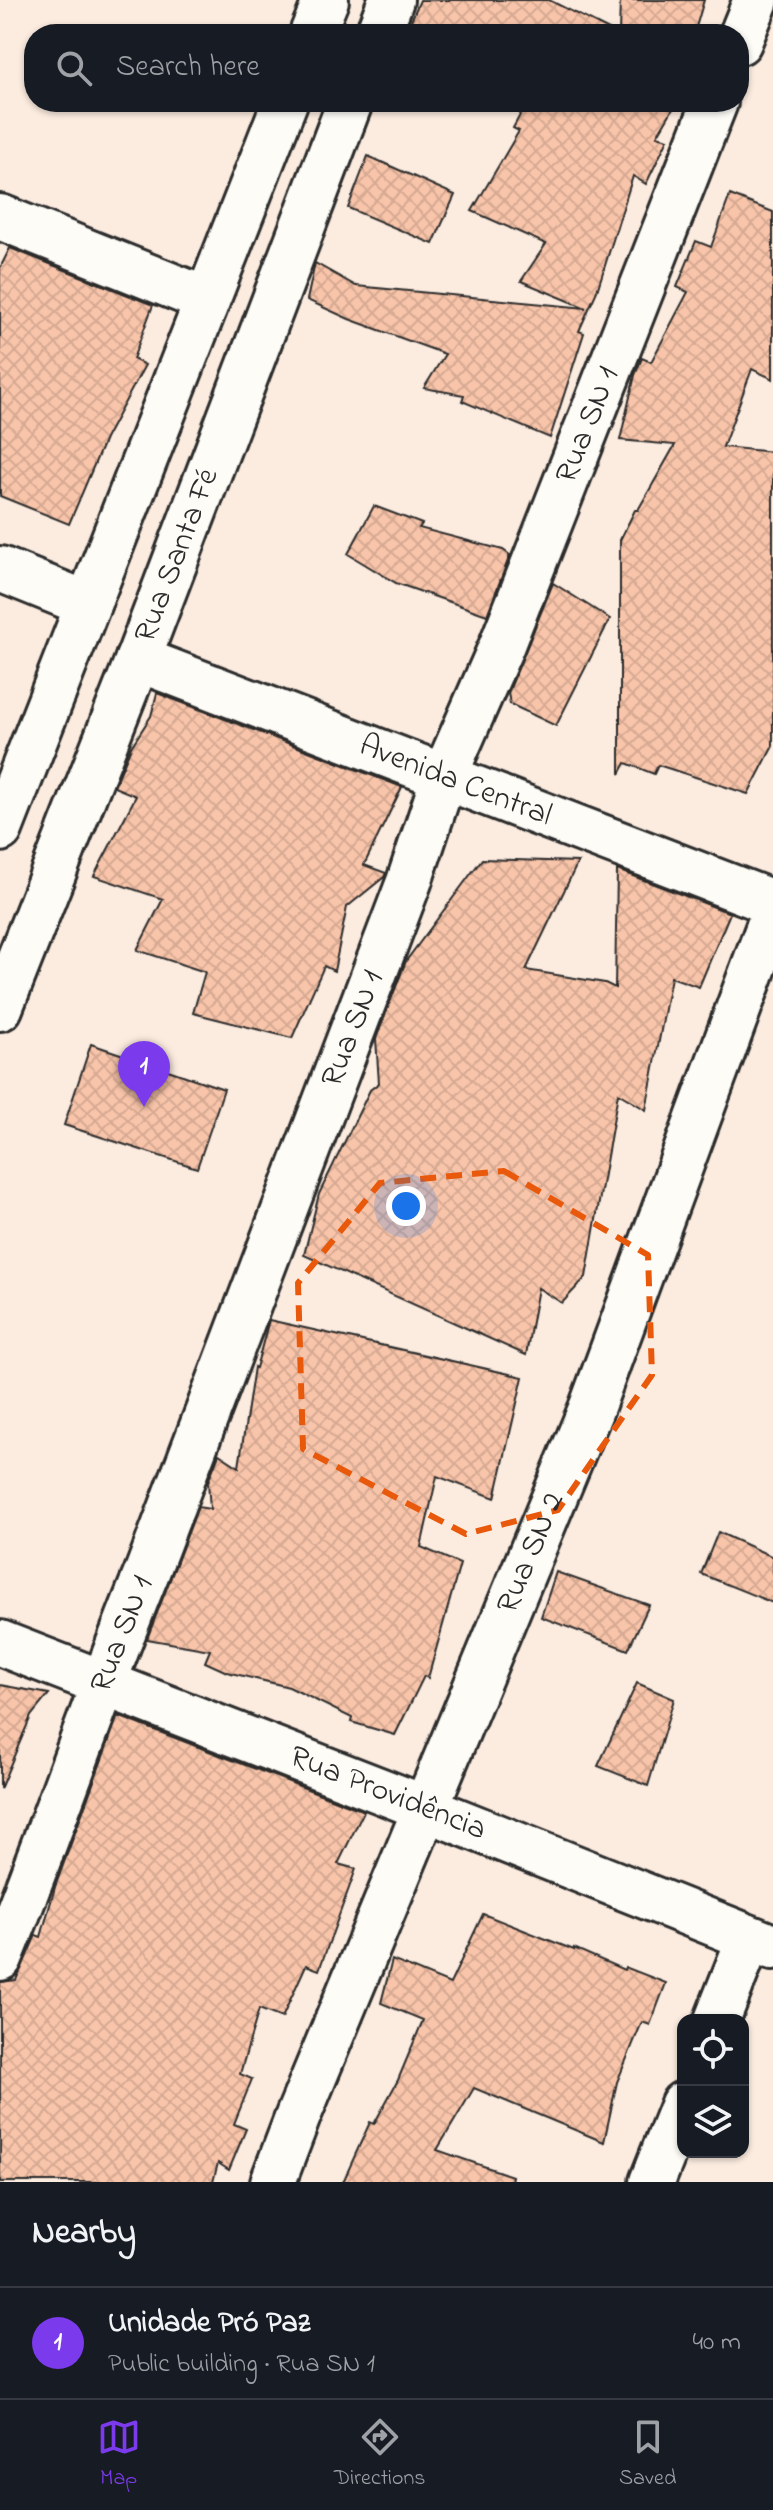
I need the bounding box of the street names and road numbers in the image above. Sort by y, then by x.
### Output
street label: Rua SN 1 [544,360,632,490]
street label: Rua Santa Fé [123,461,232,649]
street label: Avenida Central [352,723,559,839]
street label: Rua SN 1 [310,964,397,1094]
street label: Rua SN 2 [485,1485,577,1621]
street label: Rua SN 1 [79,1569,166,1699]
street label: Rua Providência [282,1734,493,1854]

